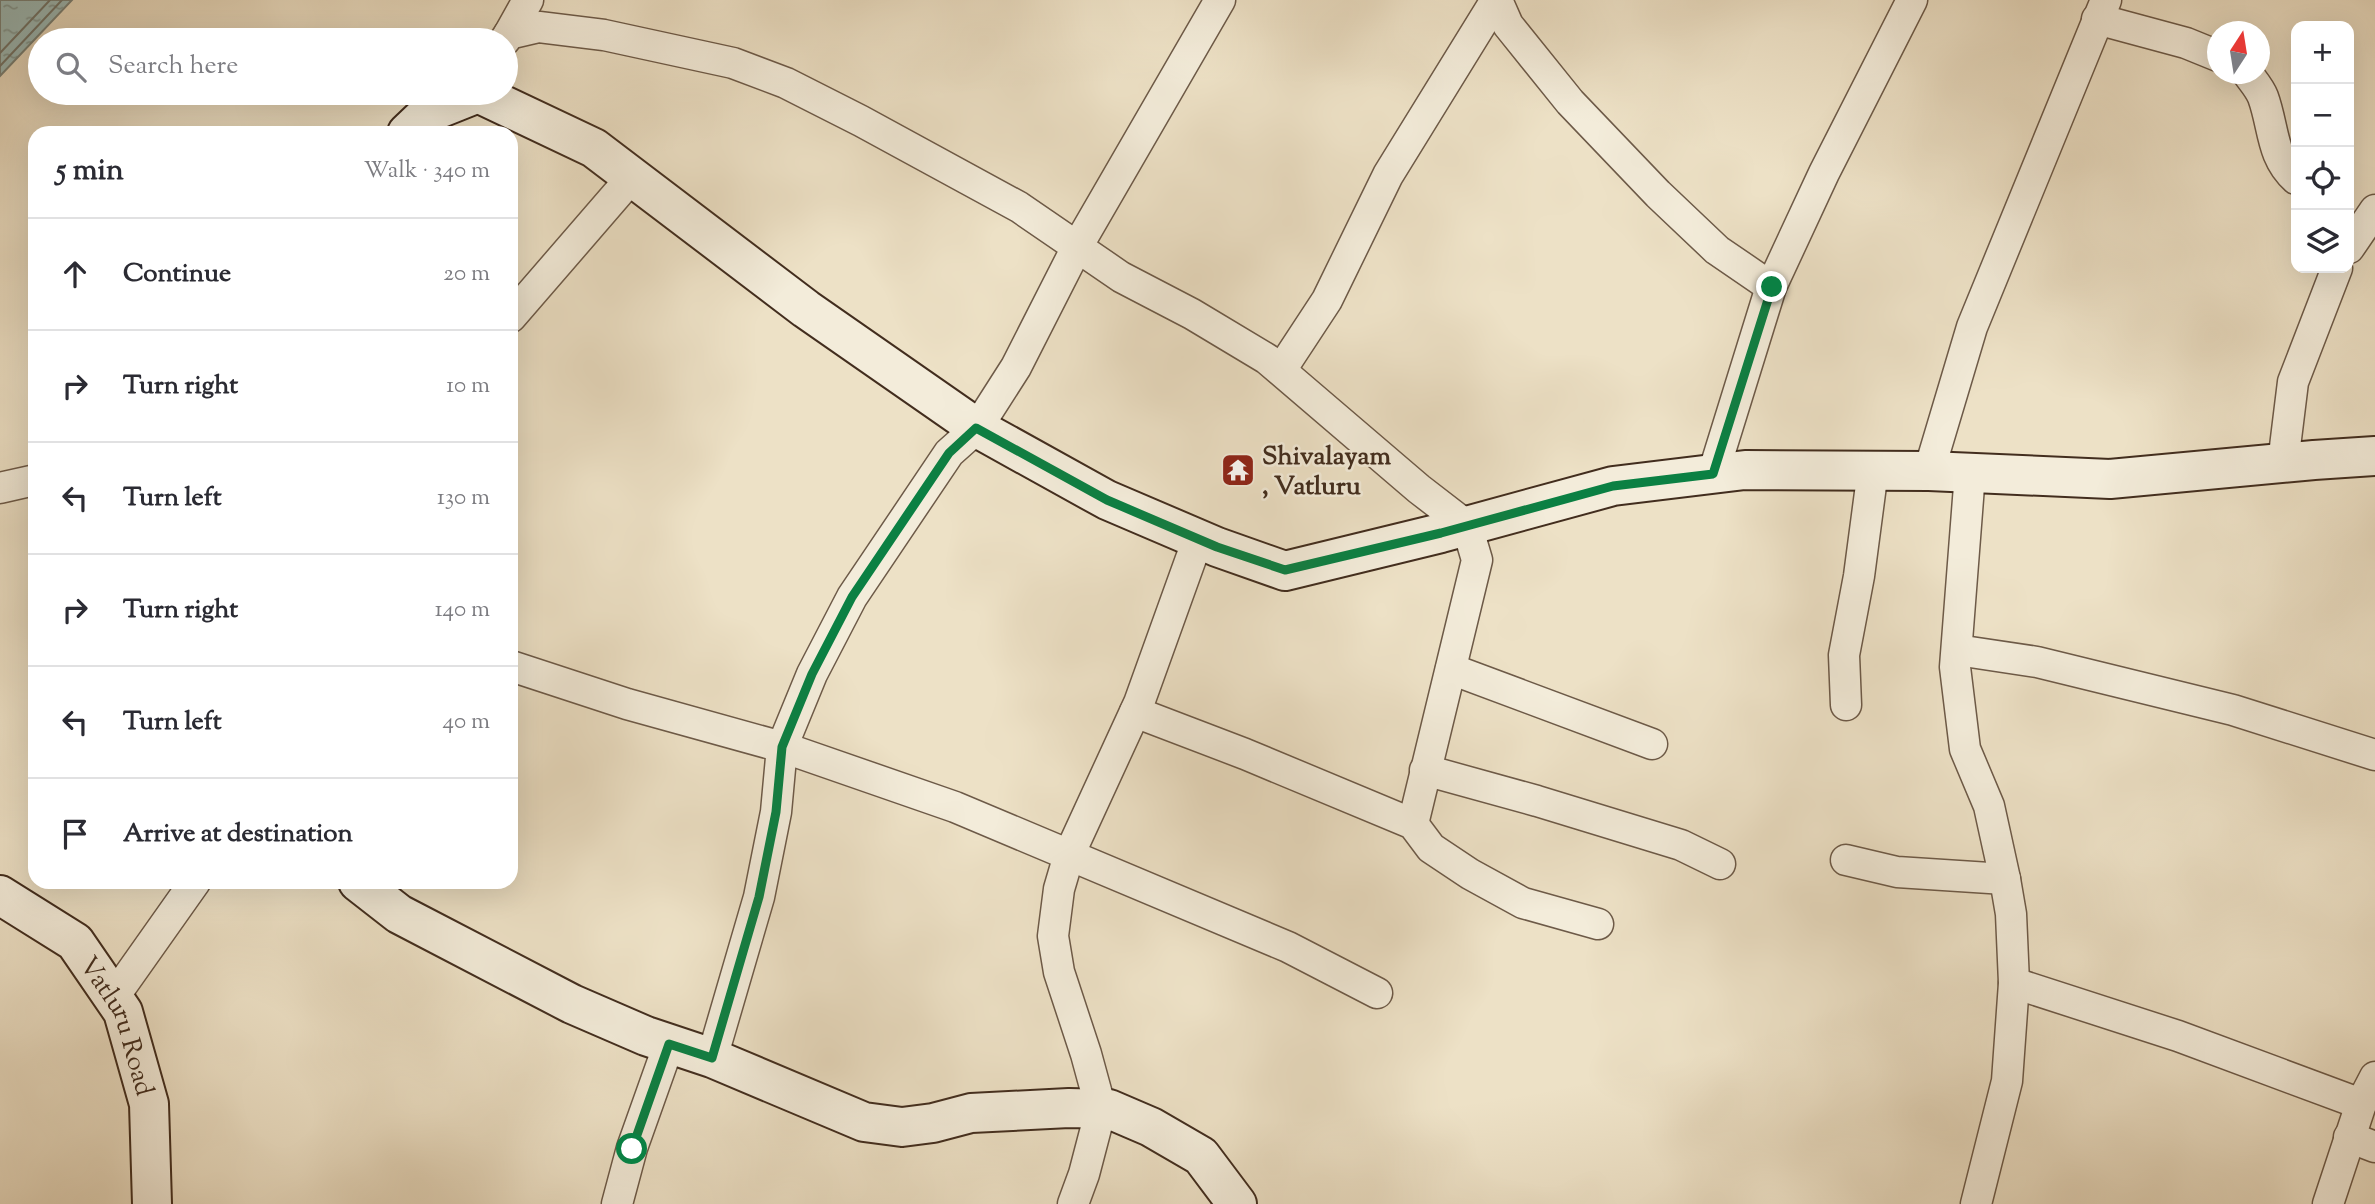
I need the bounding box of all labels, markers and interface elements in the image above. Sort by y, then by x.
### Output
north arrow [2207,21,2270,84]
map controls [2291,21,2354,273]
button: + [2291,21,2354,84]
search box [28,28,518,105]
icon: search [52,48,90,86]
text: Search here [108,48,238,85]
button: − [2291,84,2354,147]
button: locate [2291,147,2354,210]
text: 5 min [56,150,124,193]
text: Walk · 340 m [364,155,490,188]
button: layers [2291,210,2354,273]
icon: ahead [56,255,94,293]
text: Continue [123,256,231,293]
text: 20 m [443,258,490,291]
route end [1756,271,1787,302]
icon: right [56,367,94,405]
text: Turn right [123,368,238,405]
text: 10 m [446,370,490,403]
place label: Shivalayam , Vatluru [1262,439,1391,506]
temple icon: Shivalayam , Vatluru [1219,451,1257,489]
icon: left [56,479,94,517]
text: Turn left [123,480,222,517]
text: 130 m [437,482,490,515]
icon: right [56,591,94,629]
text: Turn right [123,592,238,629]
text: 140 m [435,594,490,627]
icon: left [56,703,94,741]
text: Turn left [123,704,222,741]
text: 40 m [443,706,490,739]
icon: arrive [56,815,94,853]
text: Arrive at destination [123,816,353,853]
street label: Vatluru Road [69,949,162,1101]
route start [616,1133,647,1164]

